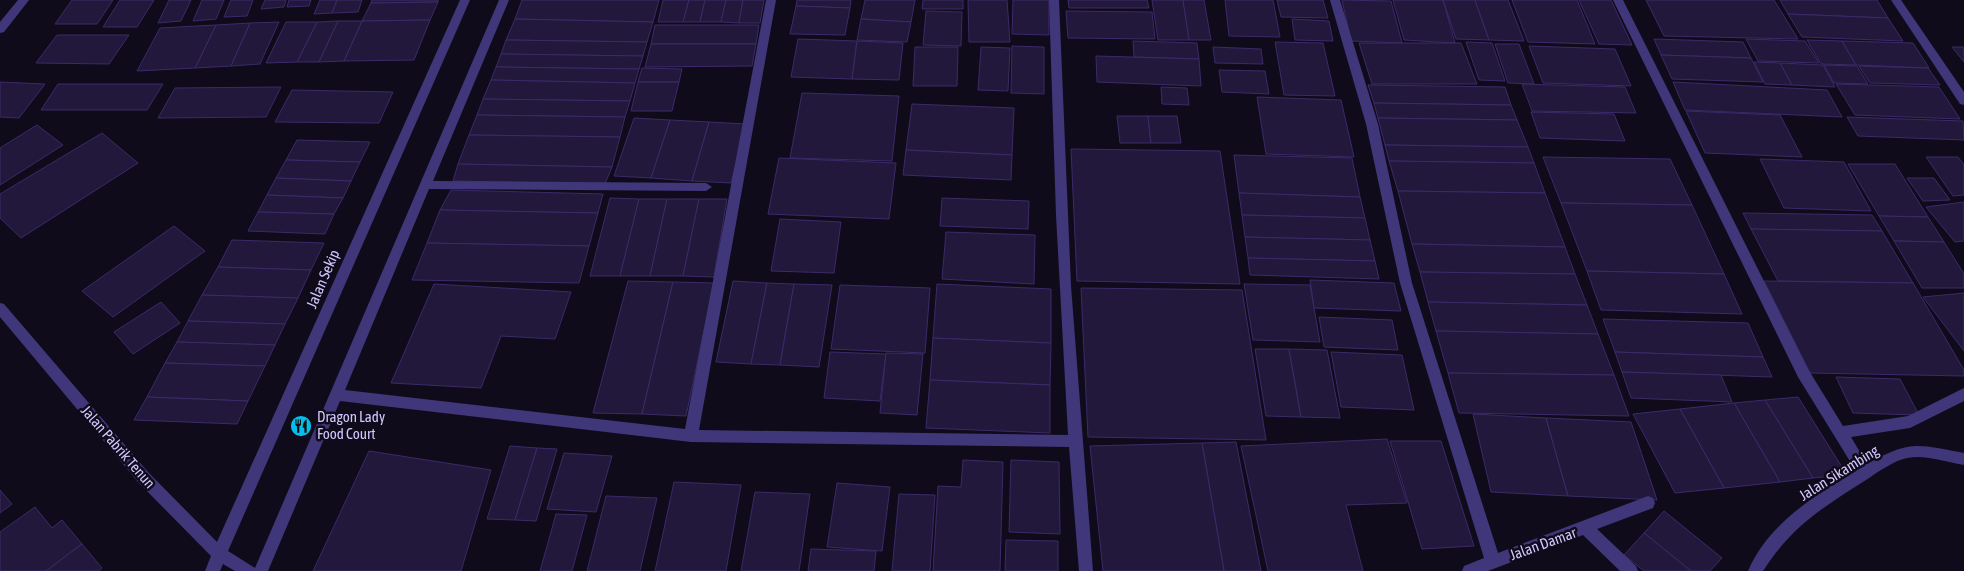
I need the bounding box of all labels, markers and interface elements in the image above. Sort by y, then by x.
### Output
street label: Jalan Sekip [303,247,342,311]
street label: Jalan Pabrik Tenun [78,402,159,491]
place label: Dragon Lady Food Court [317,408,385,442]
restaurant icon: Dragon Lady Food Court [289,414,313,438]
street label: Jalan Sikambing [1796,441,1882,504]
street label: Jalan Damar [1507,523,1579,563]

